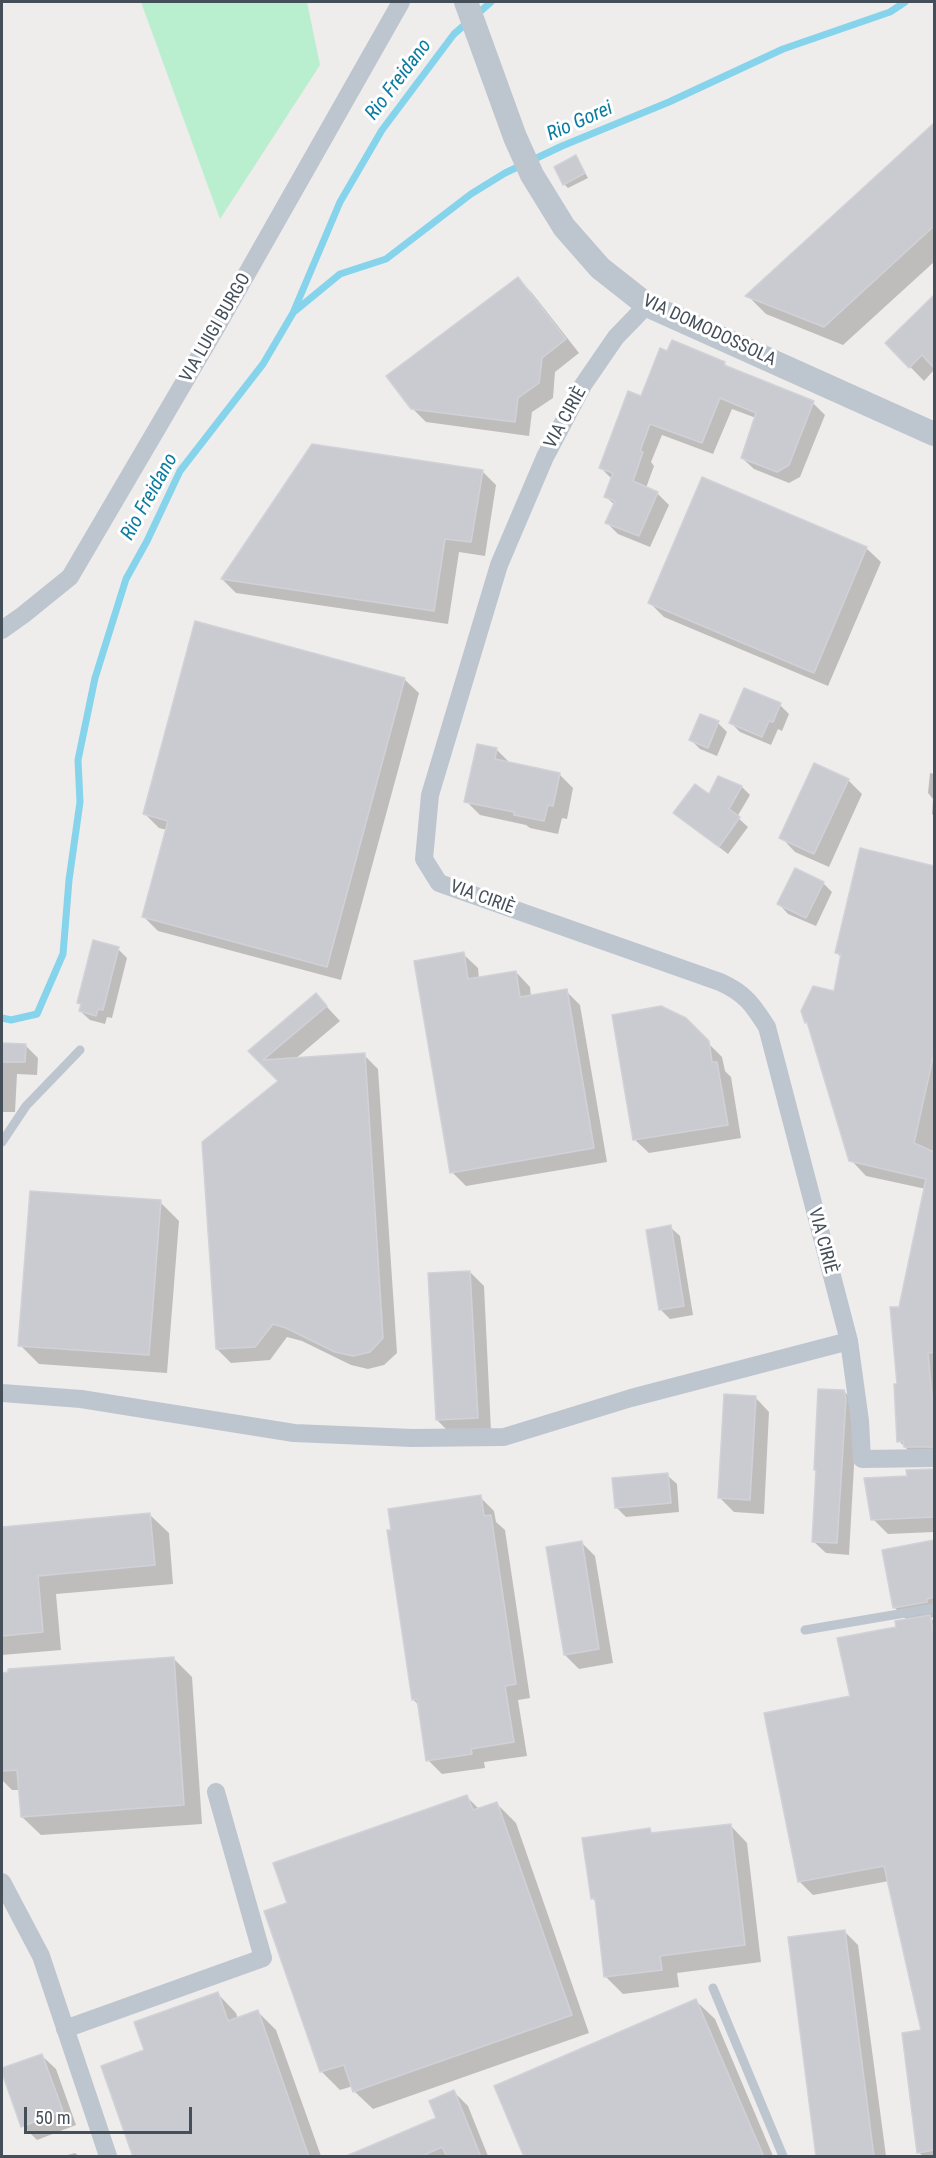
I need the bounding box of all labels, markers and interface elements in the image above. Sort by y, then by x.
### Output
water label: Rio Freidano [361,35,437,125]
water label: Rio Gorei [543,97,617,147]
street label: VIA LUIGI BURGO [176,270,256,386]
street label: VIA DOMODOSSOLA [639,291,779,371]
street label: VIA CIRIÈ [540,383,592,453]
water label: Rio Freidano [116,449,184,545]
street label: VIA CIRIÈ [447,876,517,920]
street label: VIA CIRIÈ [803,1206,841,1276]
scale bar [27,2095,195,2133]
text: 50 m [35,2107,70,2128]

